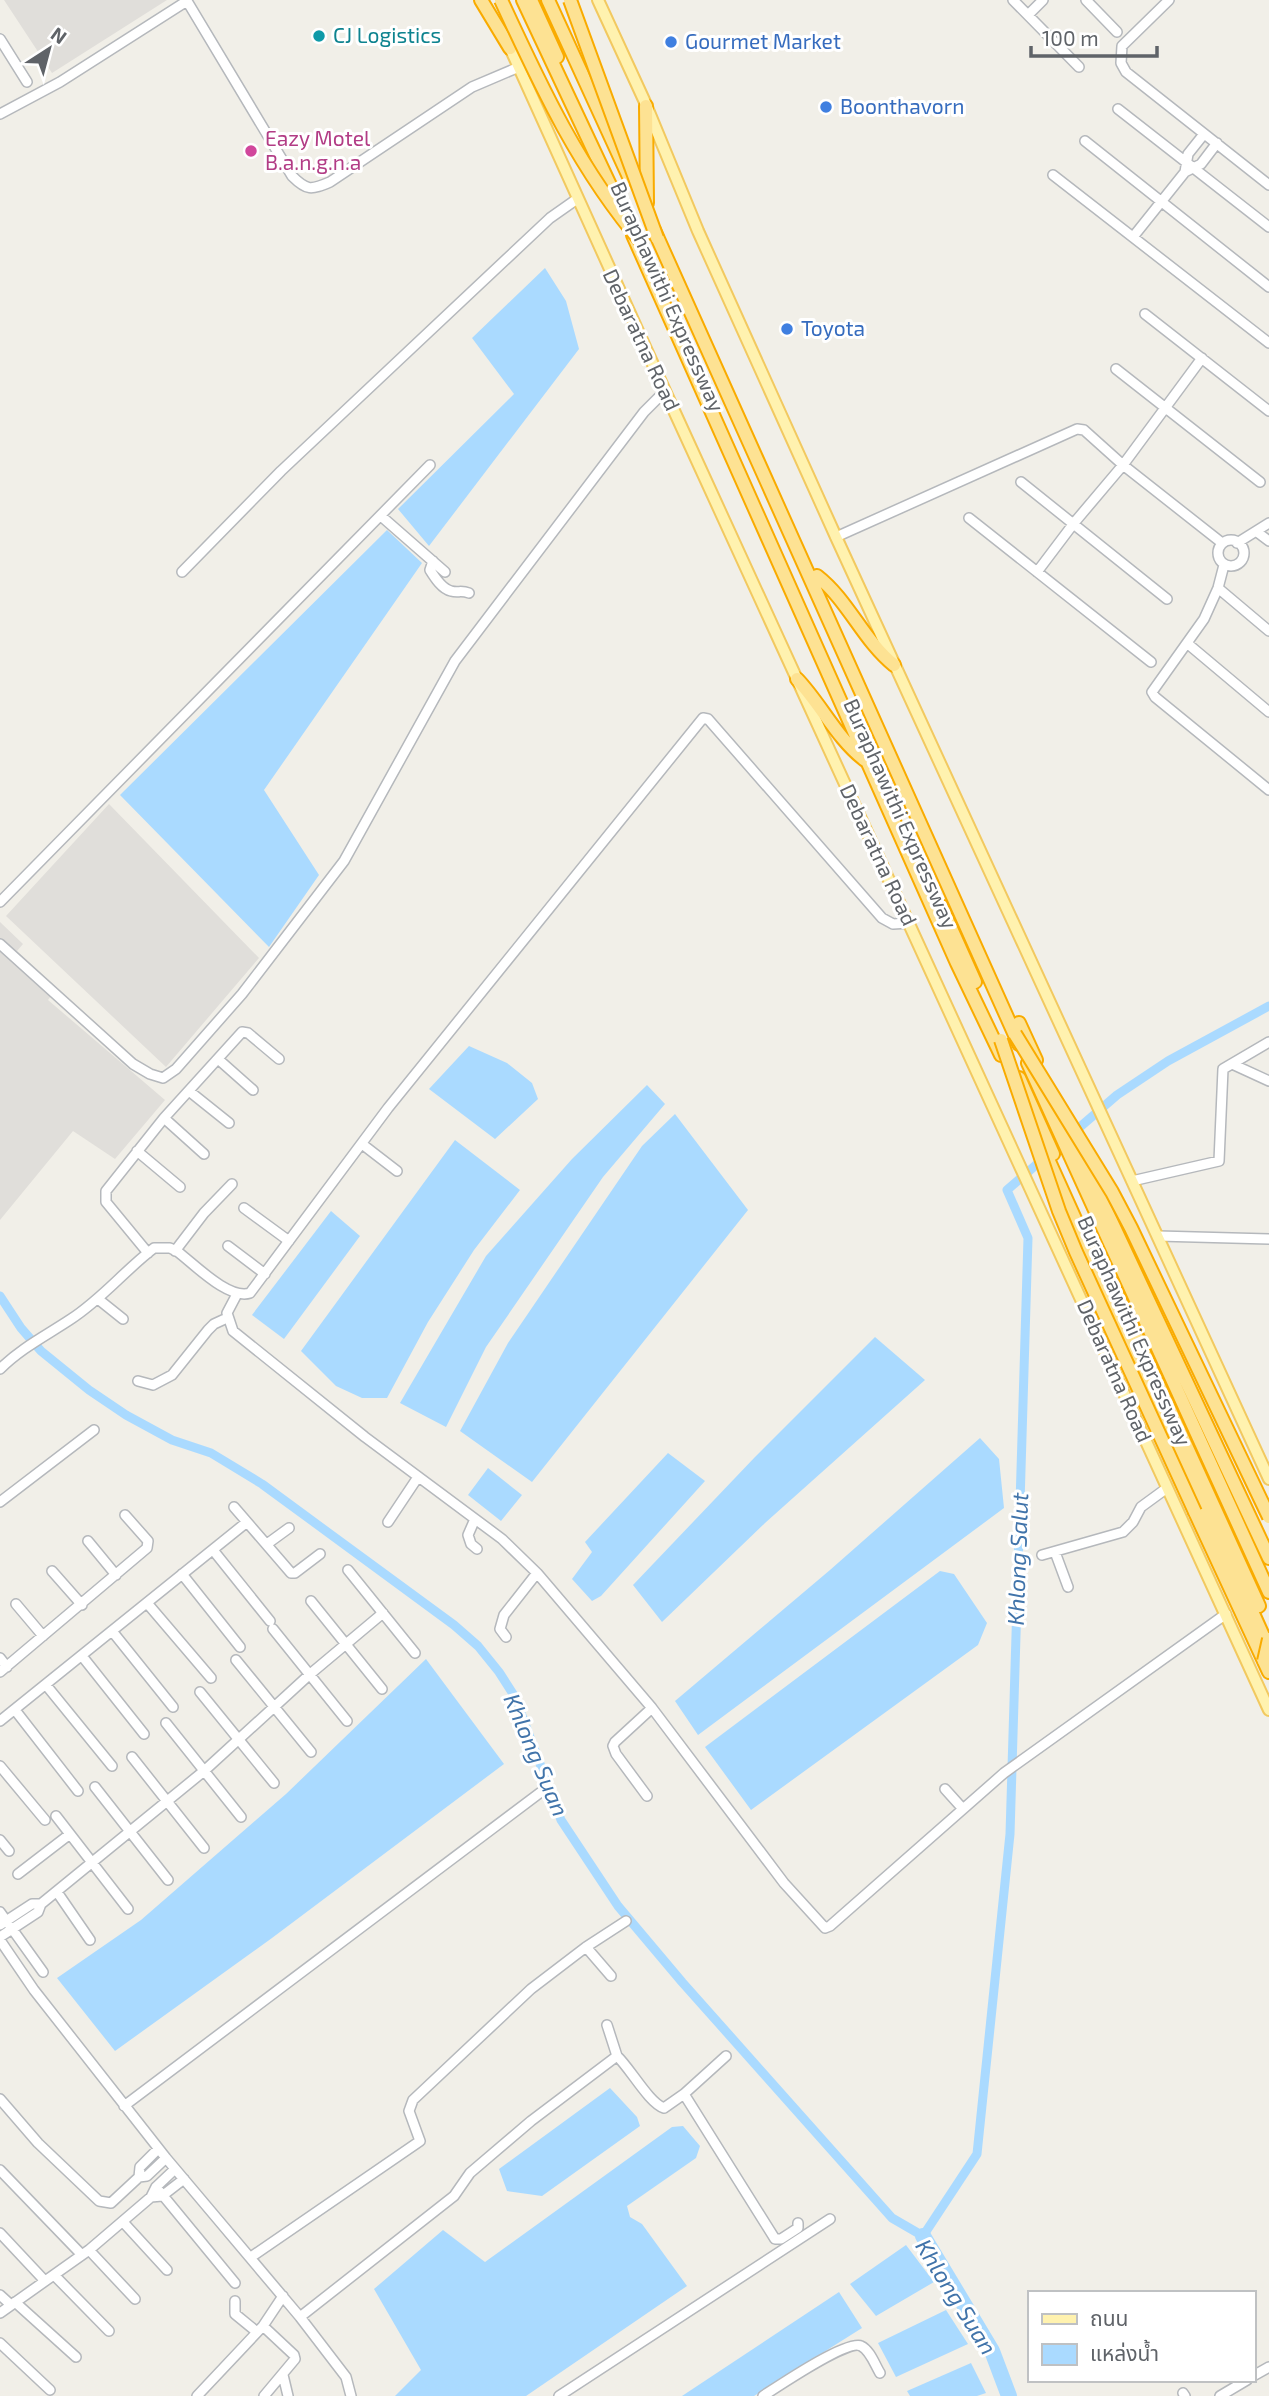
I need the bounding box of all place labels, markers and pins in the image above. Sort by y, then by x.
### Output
place label: CJ Logistics [333,22,441,47]
marker: CJ Logistics [311,28,327,44]
place label: Gourmet Market [685,28,841,53]
marker: Gourmet Market [663,34,679,50]
place label: Boonthavorn [840,93,964,118]
marker: Boonthavorn [818,99,834,115]
place label: Eazy Motel B.a.n.g.n.a [265,125,371,174]
marker: Eazy Motel B.a.n.g.n.a [243,143,259,159]
place label: Toyota [801,315,865,340]
marker: Toyota [779,321,795,337]

